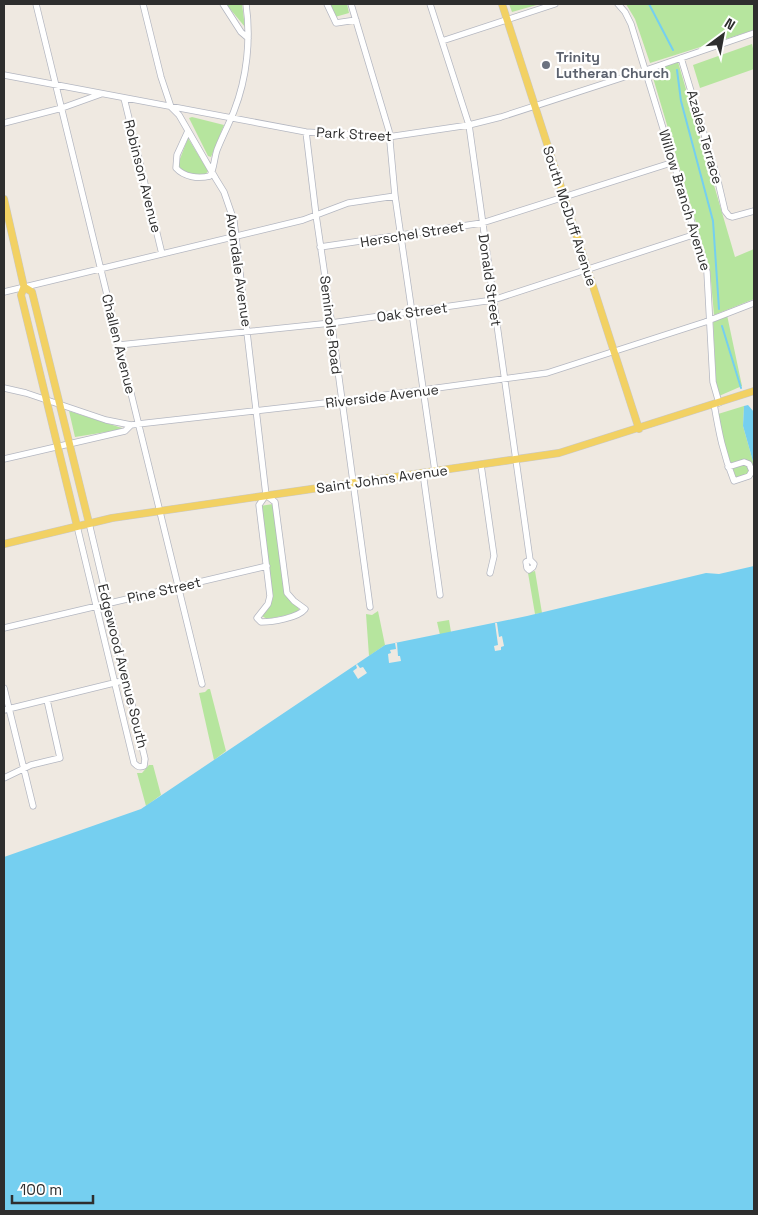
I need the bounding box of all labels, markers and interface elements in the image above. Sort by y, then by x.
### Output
north arrow [698,10,748,60]
text: N [721,14,739,34]
place label: Trinity Lutheran Church [556,48,669,82]
marker: Trinity Lutheran Church [540,59,552,71]
street label: Azalea Terrace [683,88,727,186]
street label: Robinson Avenue [120,118,166,234]
street label: Park Street [316,123,392,145]
street label: Willow Branch Avenue [655,127,715,273]
street label: South McDuff Avenue [539,144,601,288]
street label: Avondale Avenue [222,212,256,328]
street label: Herschel Street [359,217,465,251]
street label: Donald Street [475,233,505,327]
street label: Seminole Road [316,275,346,375]
street label: Challen Avenue [98,292,140,396]
street label: Oak Street [375,298,449,326]
street label: Riverside Avenue [324,380,440,412]
street label: Saint Johns Avenue [315,461,449,497]
street label: Pine Street [125,573,203,607]
street label: Edgewood Avenue South [94,582,152,750]
scale bar [12,1172,94,1204]
text: 100 m [20,1180,62,1199]

